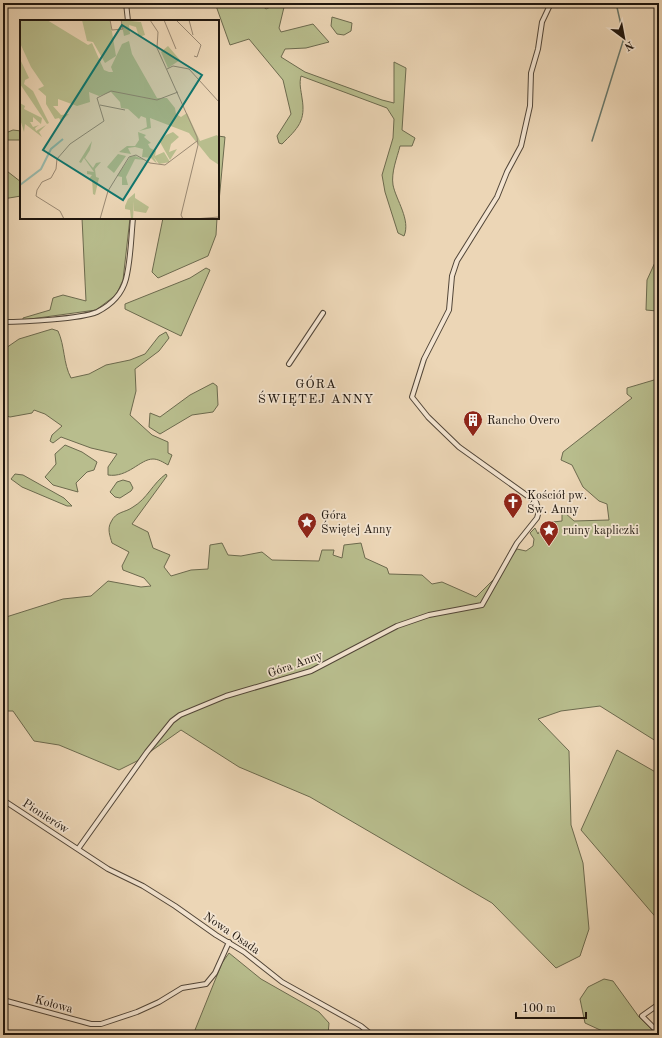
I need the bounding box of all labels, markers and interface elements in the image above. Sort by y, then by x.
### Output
north arrow [604,18,644,58]
inset map [20,20,219,219]
text: N [622,38,635,52]
district label: GÓRA ŚWIĘTEJ ANNY [258,375,374,406]
building icon: Rancho Overo [462,409,484,437]
place label: Rancho Overo [487,415,560,427]
place label: Kościół pw. Św. Anny [527,490,587,516]
church icon: Kościół pw. Św. Anny [502,491,524,519]
place label: Góra Świętej Anny [321,510,393,536]
place icon: Góra Świętej Anny [296,511,318,539]
place icon: ruiny kapliczki [538,519,560,547]
place label: ruiny kapliczki [563,525,639,537]
street label: Góra Anny [266,649,325,680]
street label: Pionierów [20,797,71,837]
street label: Nowa Osada [201,911,262,957]
street label: Kołowa [33,994,74,1016]
scale bar [516,994,586,1020]
text: 100 m [522,1003,556,1015]

